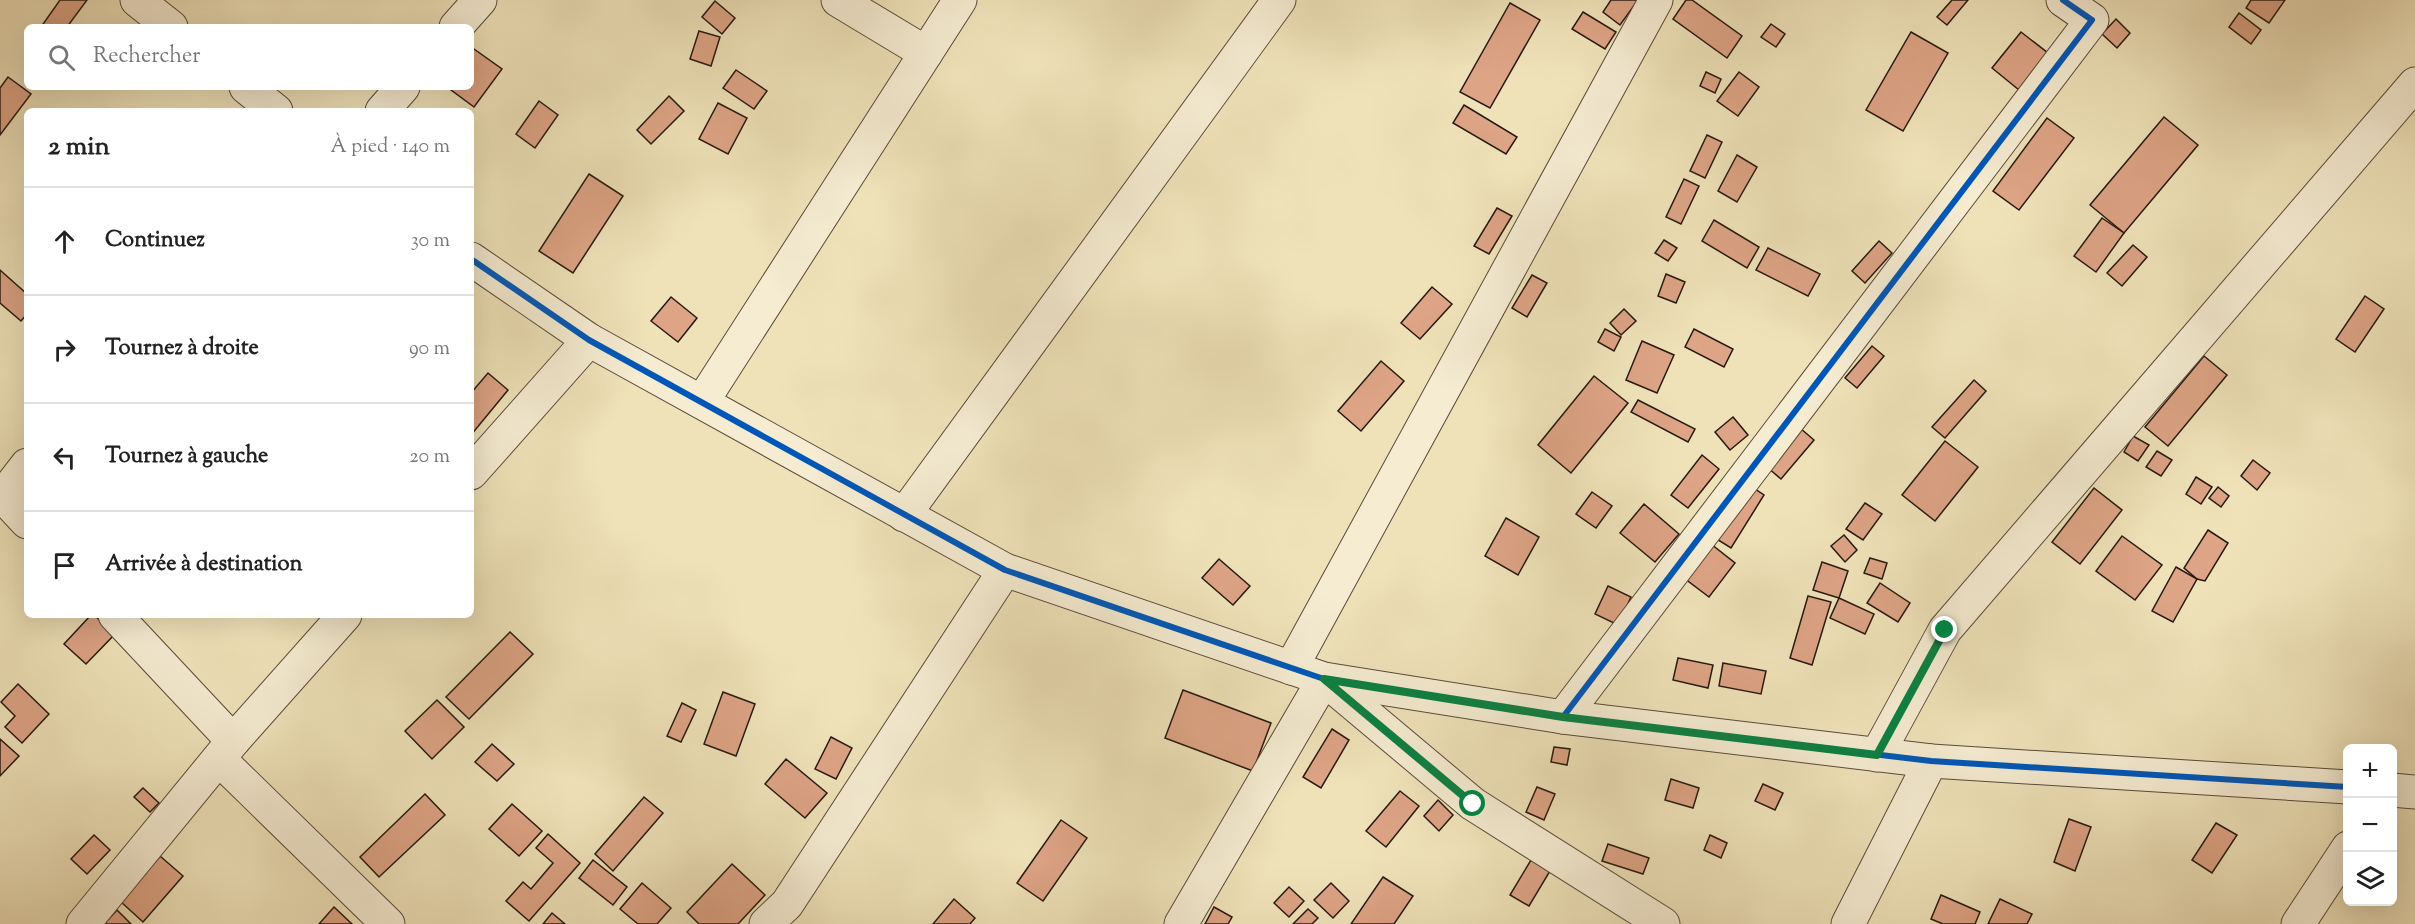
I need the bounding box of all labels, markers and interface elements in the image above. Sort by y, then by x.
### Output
search box [24,24,474,90]
icon: search [45,41,78,74]
text: Rechercher [93,41,200,73]
text: 2 min [48,129,110,166]
text: À pied · 140 m [331,133,450,162]
icon: ahead [48,225,81,258]
text: Continuez [105,225,205,257]
text: 30 m [411,227,450,256]
icon: right [48,333,81,366]
text: Tournez à droite [105,333,259,365]
text: 90 m [409,335,450,364]
icon: left [48,441,81,474]
text: Tournez à gauche [105,441,268,473]
text: 20 m [409,443,450,472]
icon: arrive [48,549,81,582]
text: Arrivée à destination [105,549,302,581]
route end [1931,616,1957,642]
map controls [2343,744,2397,906]
button: + [2343,744,2397,798]
route start [1459,790,1485,816]
button: − [2343,798,2397,852]
button: layers [2343,852,2397,906]

